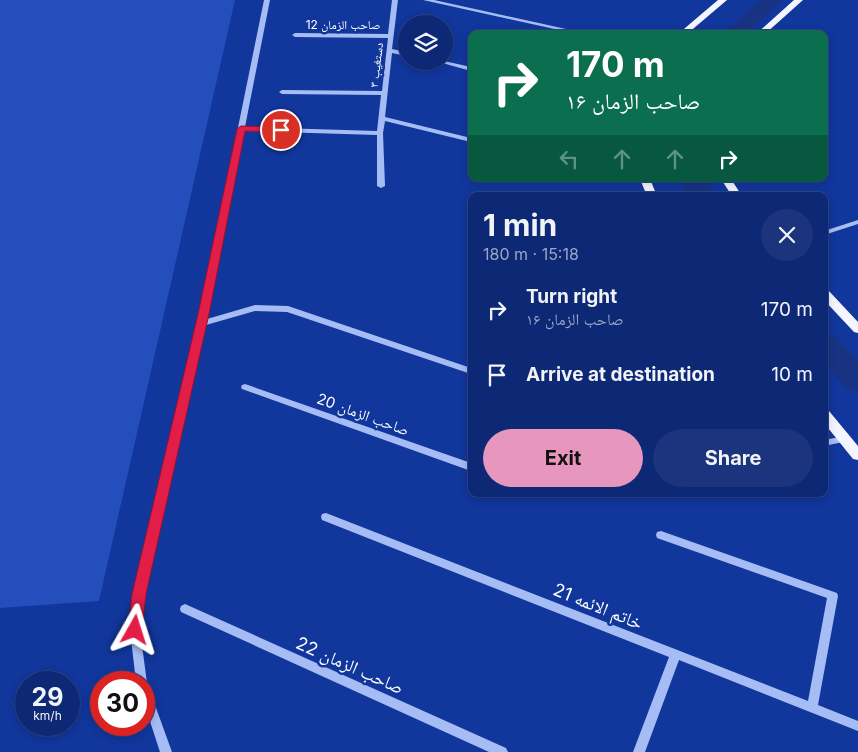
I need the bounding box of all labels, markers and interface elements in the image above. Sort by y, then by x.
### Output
map controls [398,15,453,70]
button: layers [398,15,453,70]
street label: صاحب الزمان 12 [306,17,380,32]
street label: دستغیب ۳ [366,42,387,88]
text: 170 m [566,43,665,85]
icon: right [483,50,548,115]
text: صاحب الزمان ۱۶ [566,88,700,114]
pin [260,109,302,151]
icon: arrive [267,116,295,144]
icon: left [555,145,583,173]
icon: ahead [608,145,636,173]
icon: ahead [661,145,689,173]
icon: right [714,145,742,173]
text: 1 min [483,207,557,243]
button: close [761,209,813,261]
text: 180 m · 15:18 [483,244,579,264]
text: Turn right [526,285,617,308]
icon: right [483,296,511,324]
text: 170 m [761,298,813,321]
text: صاحب الزمان ۱۶ [526,309,624,329]
icon: arrive [483,361,511,389]
text: Arrive at destination [526,363,715,386]
text: 10 m [771,363,813,386]
street label: صاحب الزمان 20 [314,389,412,440]
button: Exit [483,429,643,487]
button: Share [653,429,813,487]
street label: خاتم الائمه 21 [550,579,646,635]
position arrow [108,603,160,655]
street label: صاحب الزمان 22 [293,632,407,699]
speed limit sign: 30 [90,671,155,736]
text: 29 [32,682,63,712]
text: km/h [33,708,62,723]

